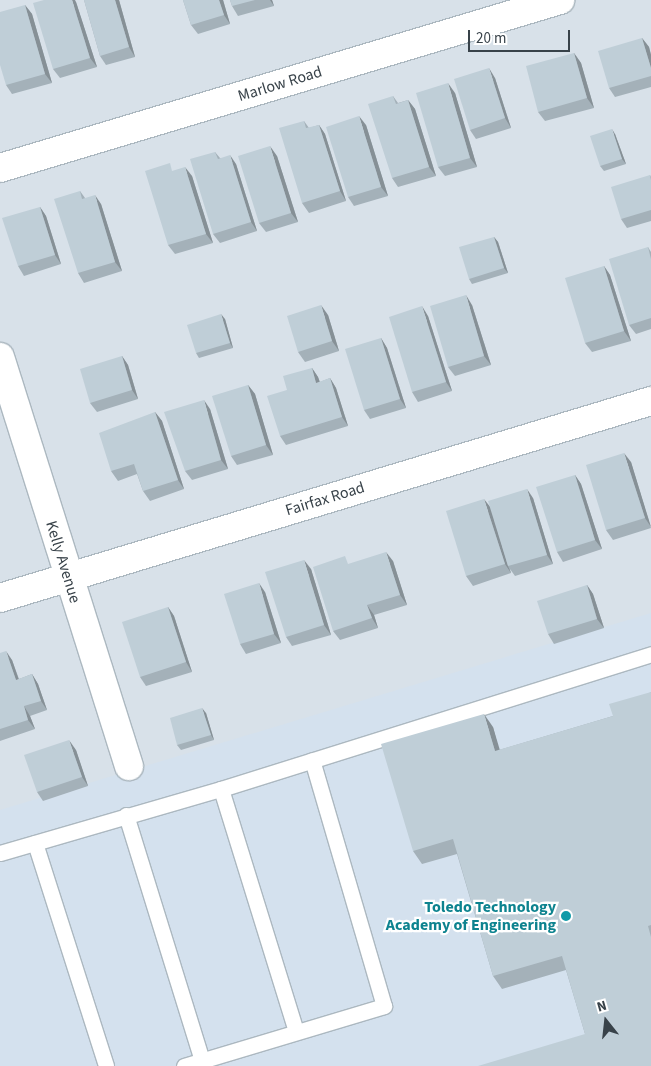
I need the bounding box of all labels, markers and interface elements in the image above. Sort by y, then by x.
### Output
scale bar [471,20,574,52]
text: 20 m [476,28,506,49]
street label: Marlow Road [236,62,324,106]
street label: Fairfax Road [283,478,367,520]
street label: Kelly Avenue [41,518,85,606]
place label: Toledo Technology Academy of Engineering [386,897,556,935]
marker: Toledo Technology Academy of Engineering [560,910,572,922]
north arrow [581,996,631,1046]
text: N [595,996,609,1017]

